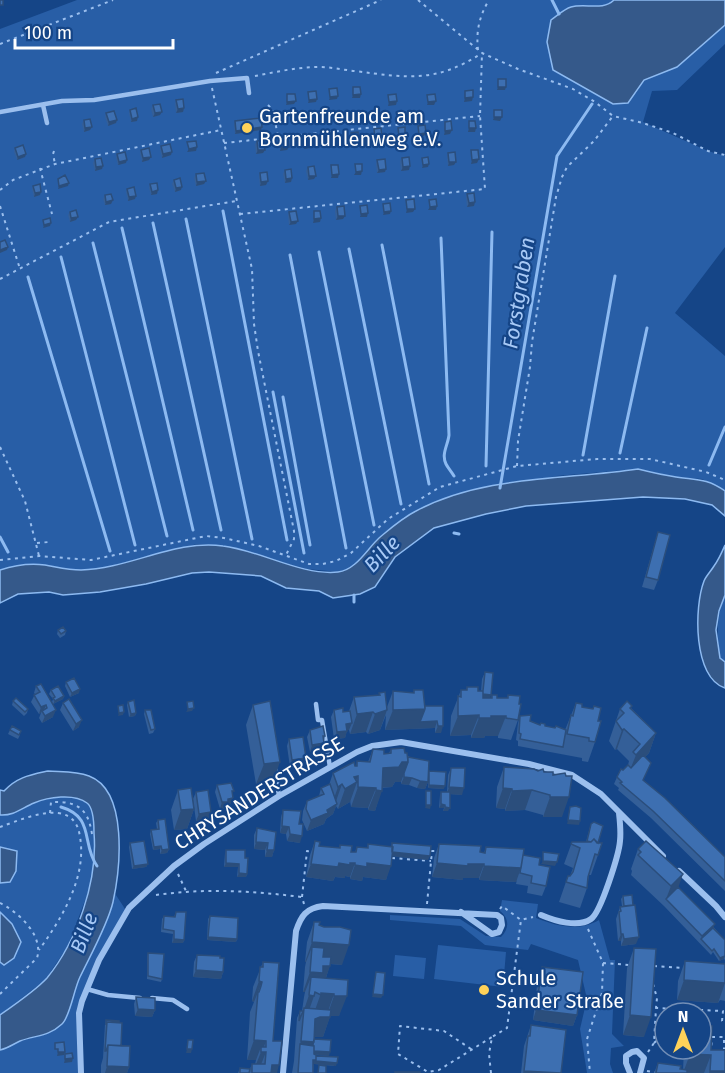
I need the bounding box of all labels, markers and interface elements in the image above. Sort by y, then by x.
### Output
scale bar [15,12,172,50]
text: 100 m [24,22,72,44]
place label: Gartenfreunde am Bornmühlenweg e.V. [259,104,442,151]
marker: Gartenfreunde am Bornmühlenweg e.V. [240,121,254,135]
water label: Forstgraben [497,235,541,351]
water label: Bille [358,530,406,578]
street label: CHRYSANDERSTRASSE [170,731,348,855]
water label: Bille [64,909,104,957]
place label: Schule Sander Straße [496,966,624,1013]
marker: Schule Sander Straße [477,983,491,997]
north arrow [653,1001,713,1061]
text: N [678,1007,688,1026]

